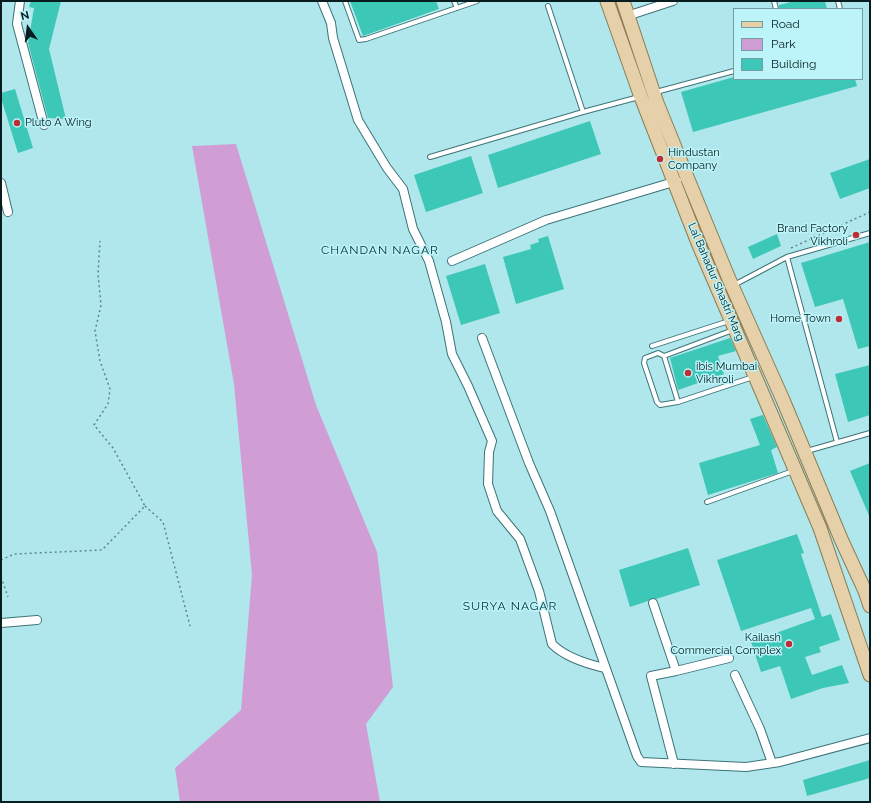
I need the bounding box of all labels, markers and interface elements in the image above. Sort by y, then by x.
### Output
north arrow [8,8,48,48]
legend [733,8,863,80]
text: N [19,9,31,23]
text: Road [771,17,800,31]
text: Park [771,37,796,51]
text: Building [771,57,817,71]
place label: Pluto A Wing [25,116,92,130]
marker: Pluto A Wing [12,118,22,128]
place label: Hindustan Company [668,146,720,172]
marker: Hindustan Company [655,154,665,164]
street label: Lal Bahadur Shastri Marg [685,221,747,343]
place label: Brand Factory Vikhroli [777,222,848,248]
marker: Brand Factory Vikhroli [851,230,861,240]
district label: CHANDAN NAGAR [321,243,439,257]
place label: Home Town [770,312,831,326]
marker: Home Town [834,314,844,324]
place label: ibis Mumbai Vikhroli [696,360,757,386]
marker: ibis Mumbai Vikhroli [683,368,693,378]
district label: SURYA NAGAR [463,599,557,613]
place label: Kailash Commercial Complex [671,631,781,657]
marker: Kailash Commercial Complex [784,639,794,649]

